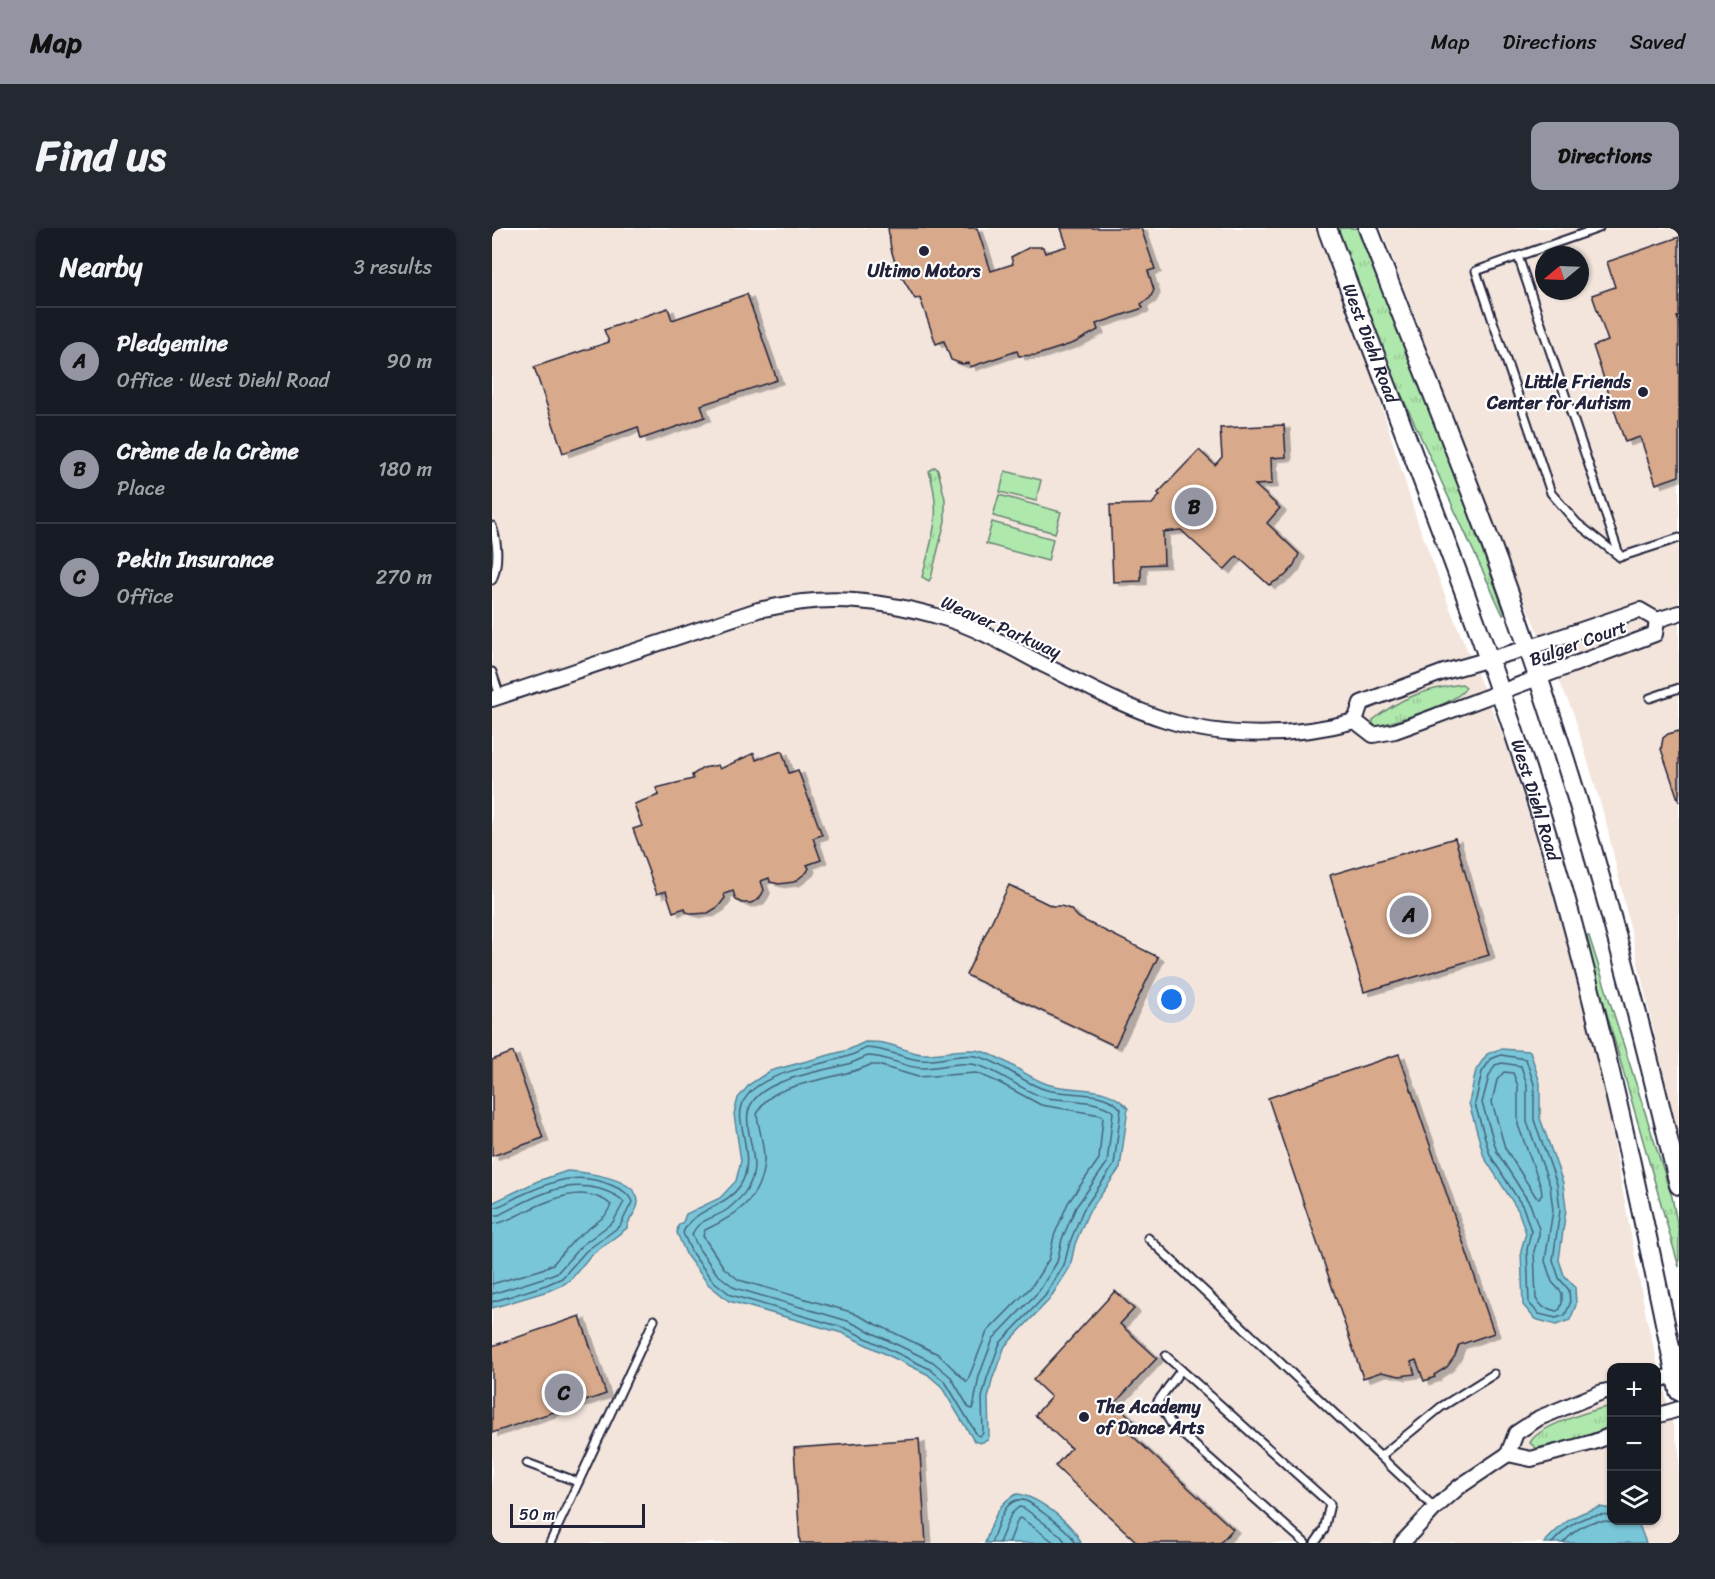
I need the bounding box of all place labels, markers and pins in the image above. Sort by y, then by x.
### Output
marker: Ultimo Motors [917,244,931,258]
place label: Ultimo Motors [868,255,981,287]
place label: Little Friends Center for Autism [1486,366,1632,419]
marker: Little Friends Center for Autism [1636,385,1650,399]
pin: B [1174,484,1214,530]
pin: A [1390,892,1428,938]
pin: C [544,1370,584,1416]
place label: The Academy of Dance Arts [1096,1391,1205,1444]
marker: The Academy of Dance Arts [1077,1410,1091,1424]

